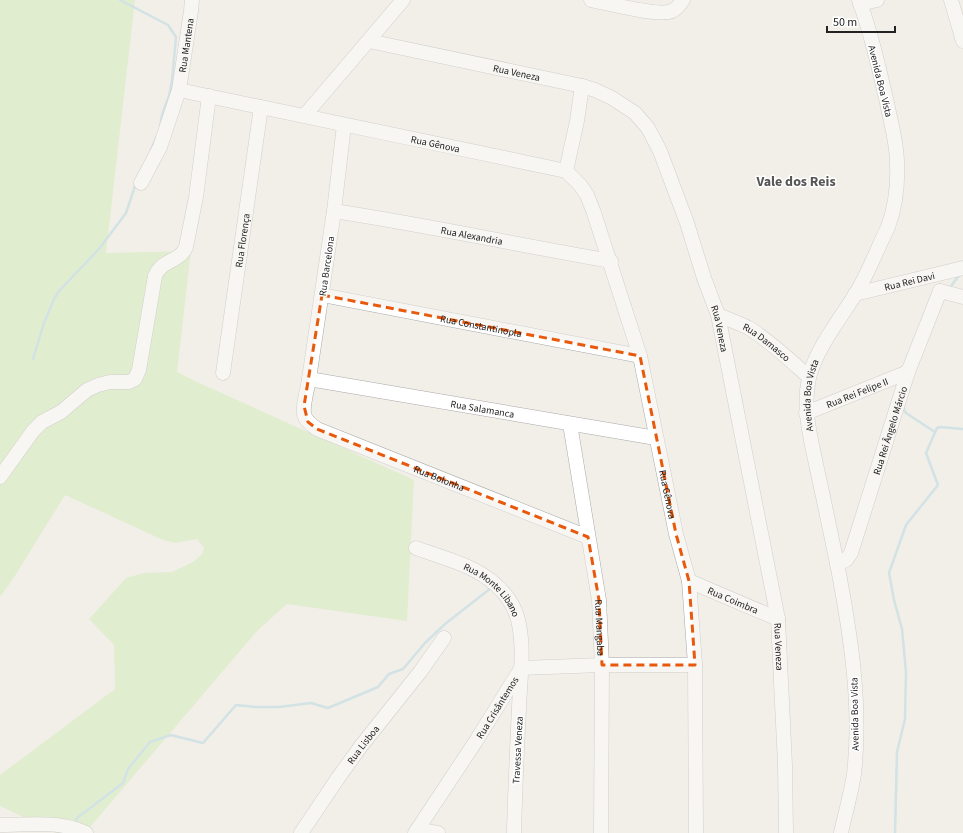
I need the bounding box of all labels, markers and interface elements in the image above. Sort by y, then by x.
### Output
scale bar [827,8,895,34]
text: 50 m [833,14,857,31]
street label: Rua Mantena [176,17,198,74]
street label: Avenida Boa Vista [864,44,896,119]
street label: Rua Veneza [492,61,541,85]
street label: Rua Gênova [409,132,461,156]
district label: Vale dos Reis [755,172,836,192]
street label: Rua Florença [232,213,254,268]
street label: Rua Alexandria [440,224,504,249]
street label: Rua Barcelona [316,235,338,297]
street label: Rua Rei Davi [883,269,936,295]
street label: Rua Veneza [707,303,731,353]
street label: Rua Constantinopla [439,312,523,341]
street label: Rua Damasco [740,320,793,365]
street label: Avenida Boa Vista [800,357,823,433]
street label: Rua Rei Felipe II [824,375,891,412]
street label: Rua Rei Ângelo Márcio [870,385,911,477]
street label: Rua Salamanca [449,397,515,422]
street label: Rua Bolonha [412,462,467,495]
street label: Rua Gênova [655,469,679,520]
street label: Rua Monte Libano [461,560,523,619]
street label: Rua Coimbra [705,584,760,618]
street label: Rua Mangaba [591,599,608,656]
street label: Rua Veneza [770,623,786,671]
street label: Rua Crisântemos [473,674,522,742]
street label: Avenida Boa Vista [847,677,863,751]
street label: Travessa Veneza [509,716,527,784]
street label: Rua Lisboa [344,723,383,767]

